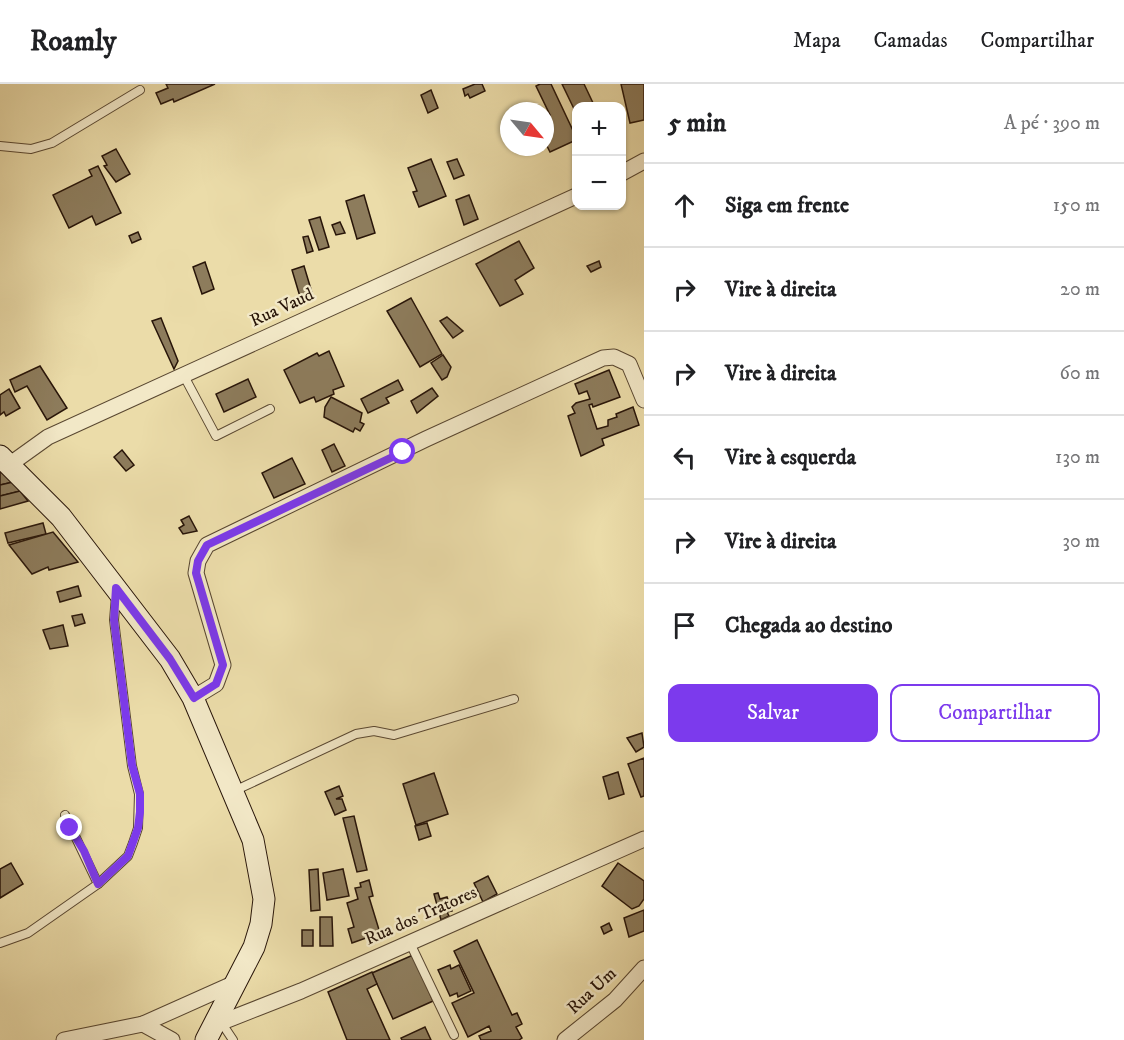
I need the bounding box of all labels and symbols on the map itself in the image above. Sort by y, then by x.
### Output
north arrow [500,102,554,156]
street label: Rua Vaud [247,284,317,332]
route start [389,438,415,464]
route end [56,814,82,840]
street label: Rua dos Tratores [361,881,481,951]
street label: Rua Um [563,963,621,1019]

